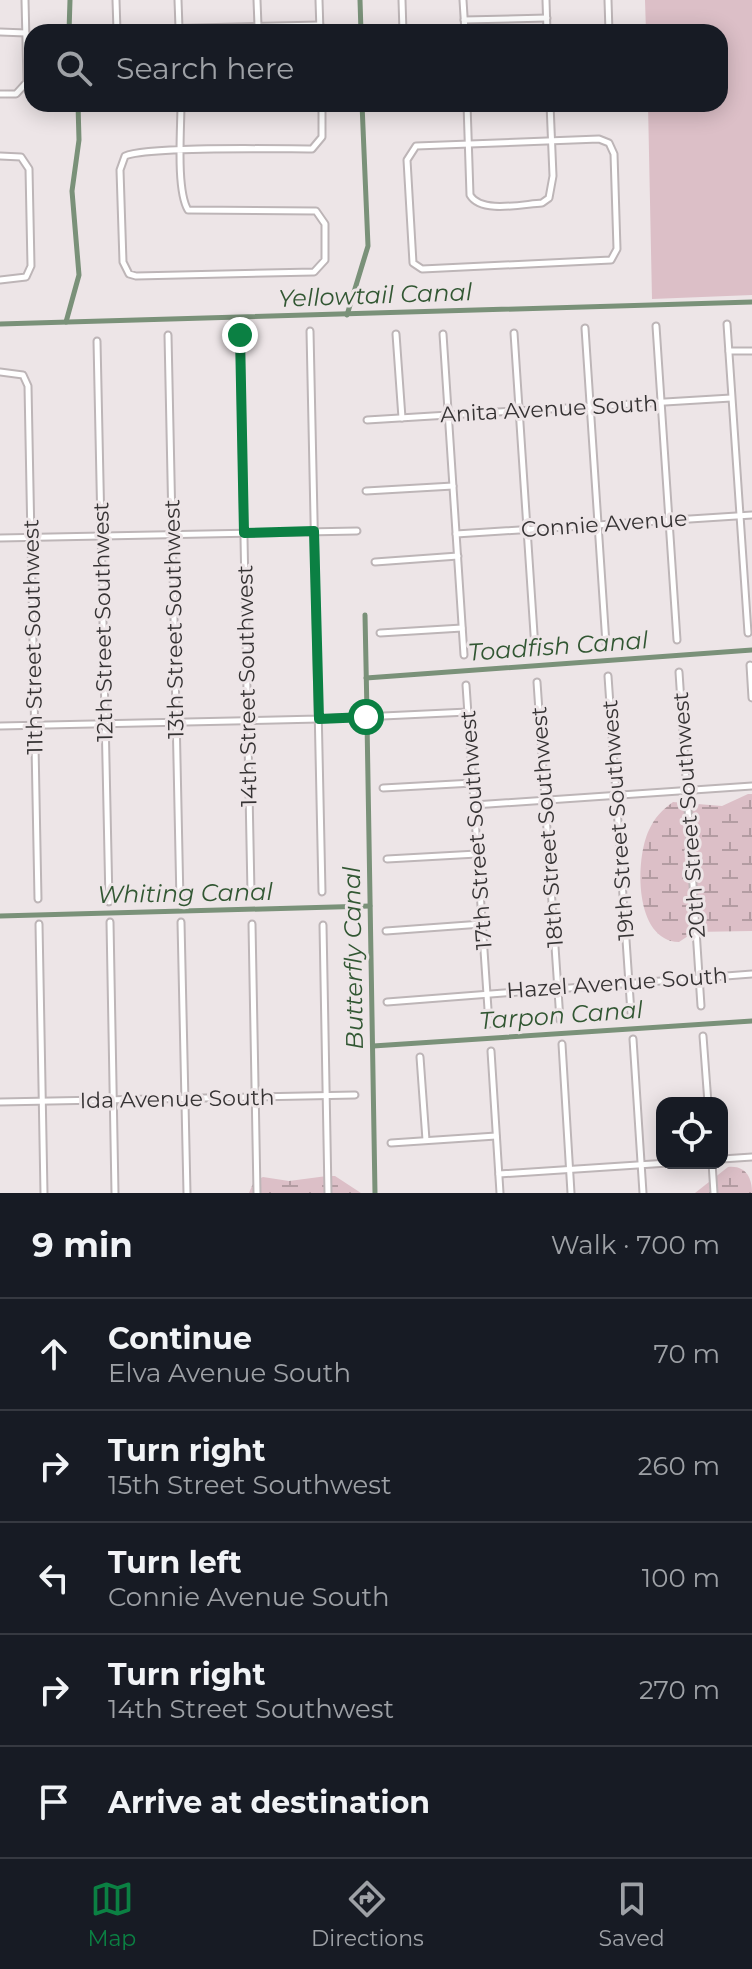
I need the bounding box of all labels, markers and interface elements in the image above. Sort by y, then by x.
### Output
search box [24,24,728,112]
icon: search [52,46,96,90]
text: Search here [116,50,294,87]
water label: Yellowtail Canal [277,277,473,313]
route end [222,317,258,353]
street label: Anita Avenue South [439,390,659,428]
street label: 13th Street Southwest [158,499,190,739]
street label: 12th Street Southwest [87,502,119,742]
street label: Connie Avenue [520,505,688,543]
street label: 11th Street Southwest [17,519,49,755]
street label: 14th Street Southwest [231,565,263,807]
water label: Toadfish Canal [467,625,650,667]
street label: 20th Street Southwest [667,691,711,939]
route start [348,699,384,735]
street label: 19th Street Southwest [596,699,640,941]
street label: 18th Street Southwest [525,706,569,948]
street label: 17th Street Southwest [454,709,498,951]
water label: Butterfly Canal [337,866,369,1050]
water label: Whiting Canal [97,877,274,909]
street label: Hazel Avenue South [506,962,728,1004]
water label: Tarpon Canal [478,995,644,1035]
street label: Ida Avenue South [79,1084,275,1114]
map controls [656,1097,728,1169]
button: locate [656,1097,728,1169]
text: 9 min [32,1224,133,1266]
text: Walk · 700 m [551,1229,720,1261]
text: Continue [108,1320,252,1357]
icon: ahead [32,1332,76,1376]
text: 70 m [654,1338,720,1370]
text: Elva Avenue South [108,1357,351,1389]
text: Turn right [108,1432,265,1469]
icon: right [32,1444,76,1488]
text: 260 m [638,1450,720,1482]
text: 15th Street Southwest [108,1469,392,1501]
text: Turn left [108,1544,241,1581]
icon: left [32,1556,76,1600]
text: 100 m [642,1562,720,1594]
text: Connie Avenue South [108,1581,390,1613]
text: Turn right [108,1656,265,1693]
icon: right [32,1668,76,1712]
text: 270 m [639,1674,720,1706]
text: 14th Street Southwest [108,1693,394,1725]
icon: arrive [32,1780,76,1824]
text: Arrive at destination [108,1784,430,1821]
tab: Map [87,1877,136,1952]
tab: Directions [311,1877,424,1952]
tab: Saved [599,1877,665,1952]

